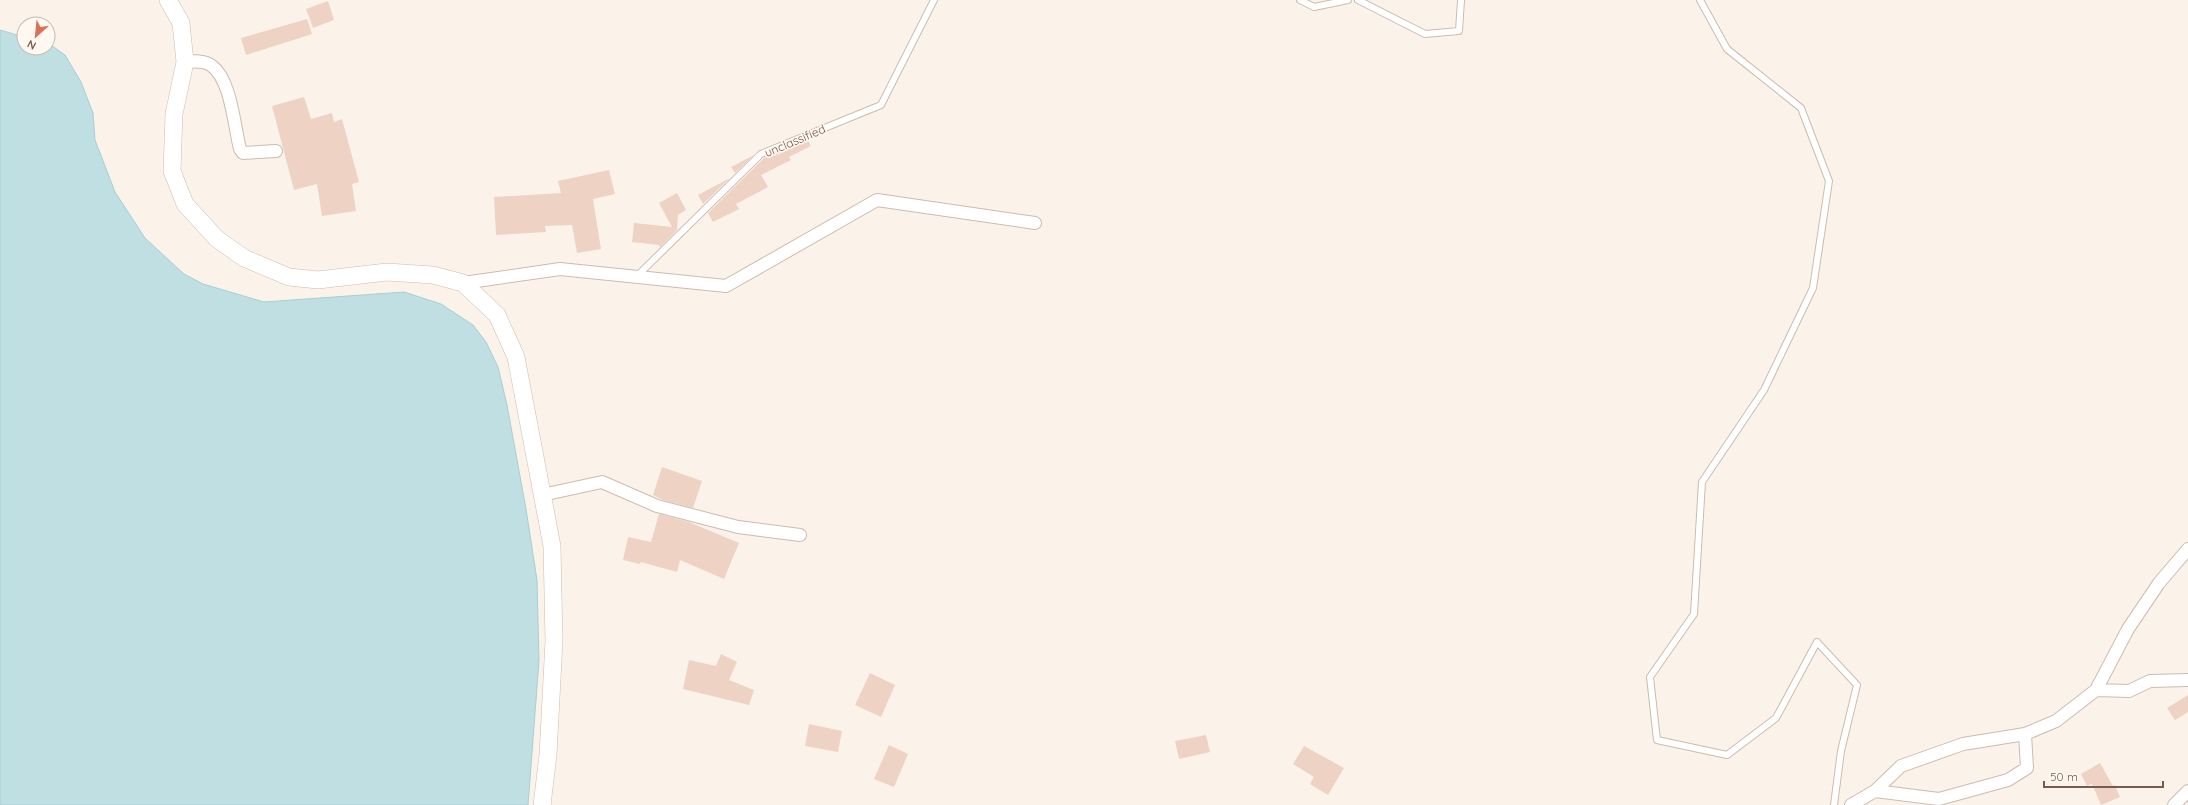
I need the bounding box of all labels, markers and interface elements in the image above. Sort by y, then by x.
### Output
north arrow [16,16,56,56]
text: N [25,37,38,53]
street label: unclassified [762,121,828,160]
scale bar [2044,763,2163,789]
text: 50 m [2050,769,2078,784]

